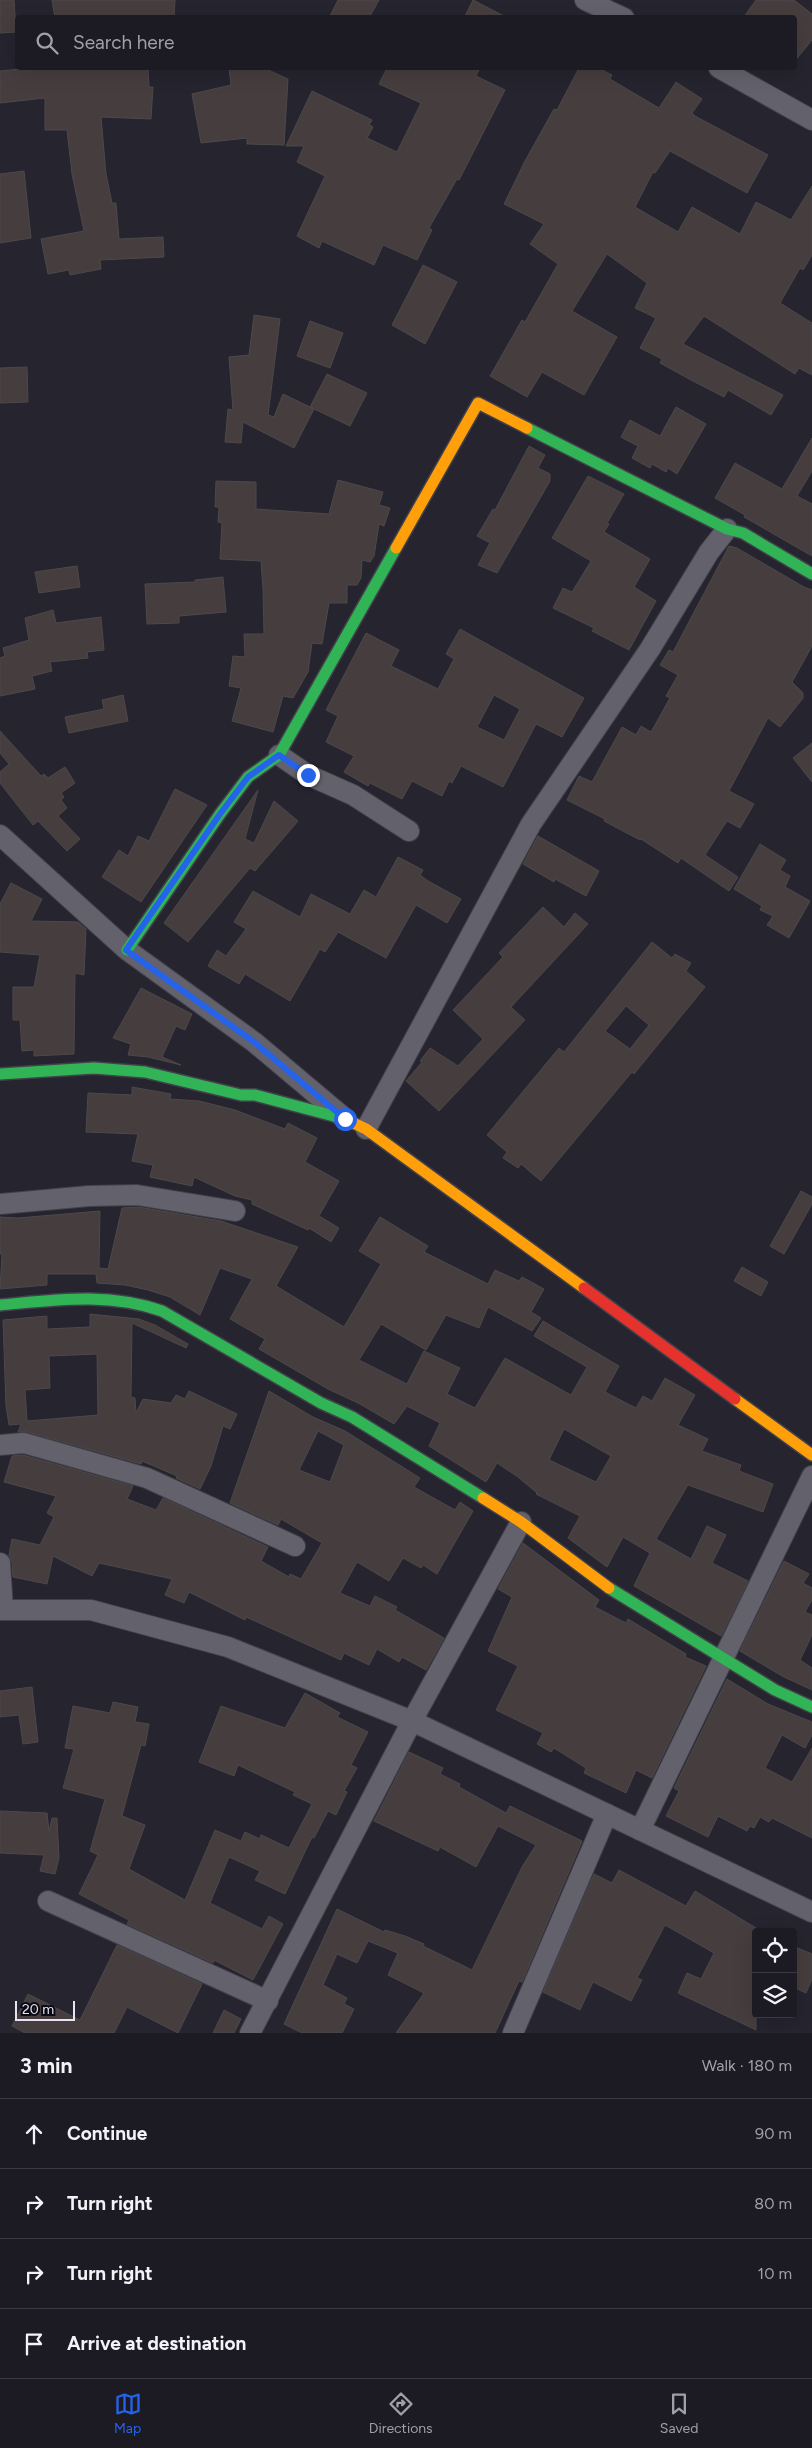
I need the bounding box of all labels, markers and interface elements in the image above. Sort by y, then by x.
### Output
search box [15,15,797,70]
icon: search [33,29,61,57]
text: Search here [73,31,175,54]
route end [297,764,320,787]
route start [334,1108,357,1131]
map controls [752,1928,797,2018]
button: locate [752,1928,797,1973]
button: layers [752,1973,797,2018]
scale bar [15,1998,75,2021]
text: 20 m [22,2001,54,2018]
text: 3 min [20,2053,72,2078]
text: Walk · 180 m [702,2056,792,2075]
icon: ahead [20,2120,48,2148]
text: Continue [67,2122,147,2145]
text: 90 m [755,2124,792,2143]
icon: right [20,2190,48,2218]
text: Turn right [67,2192,153,2215]
text: 80 m [754,2194,792,2213]
icon: right [20,2260,48,2288]
text: Turn right [67,2262,153,2285]
text: 10 m [758,2264,792,2283]
icon: arrive [20,2330,48,2358]
text: Arrive at destination [67,2332,246,2355]
tab: Map [114,2390,142,2437]
tab: Directions [369,2390,433,2437]
tab: Saved [660,2390,698,2437]

